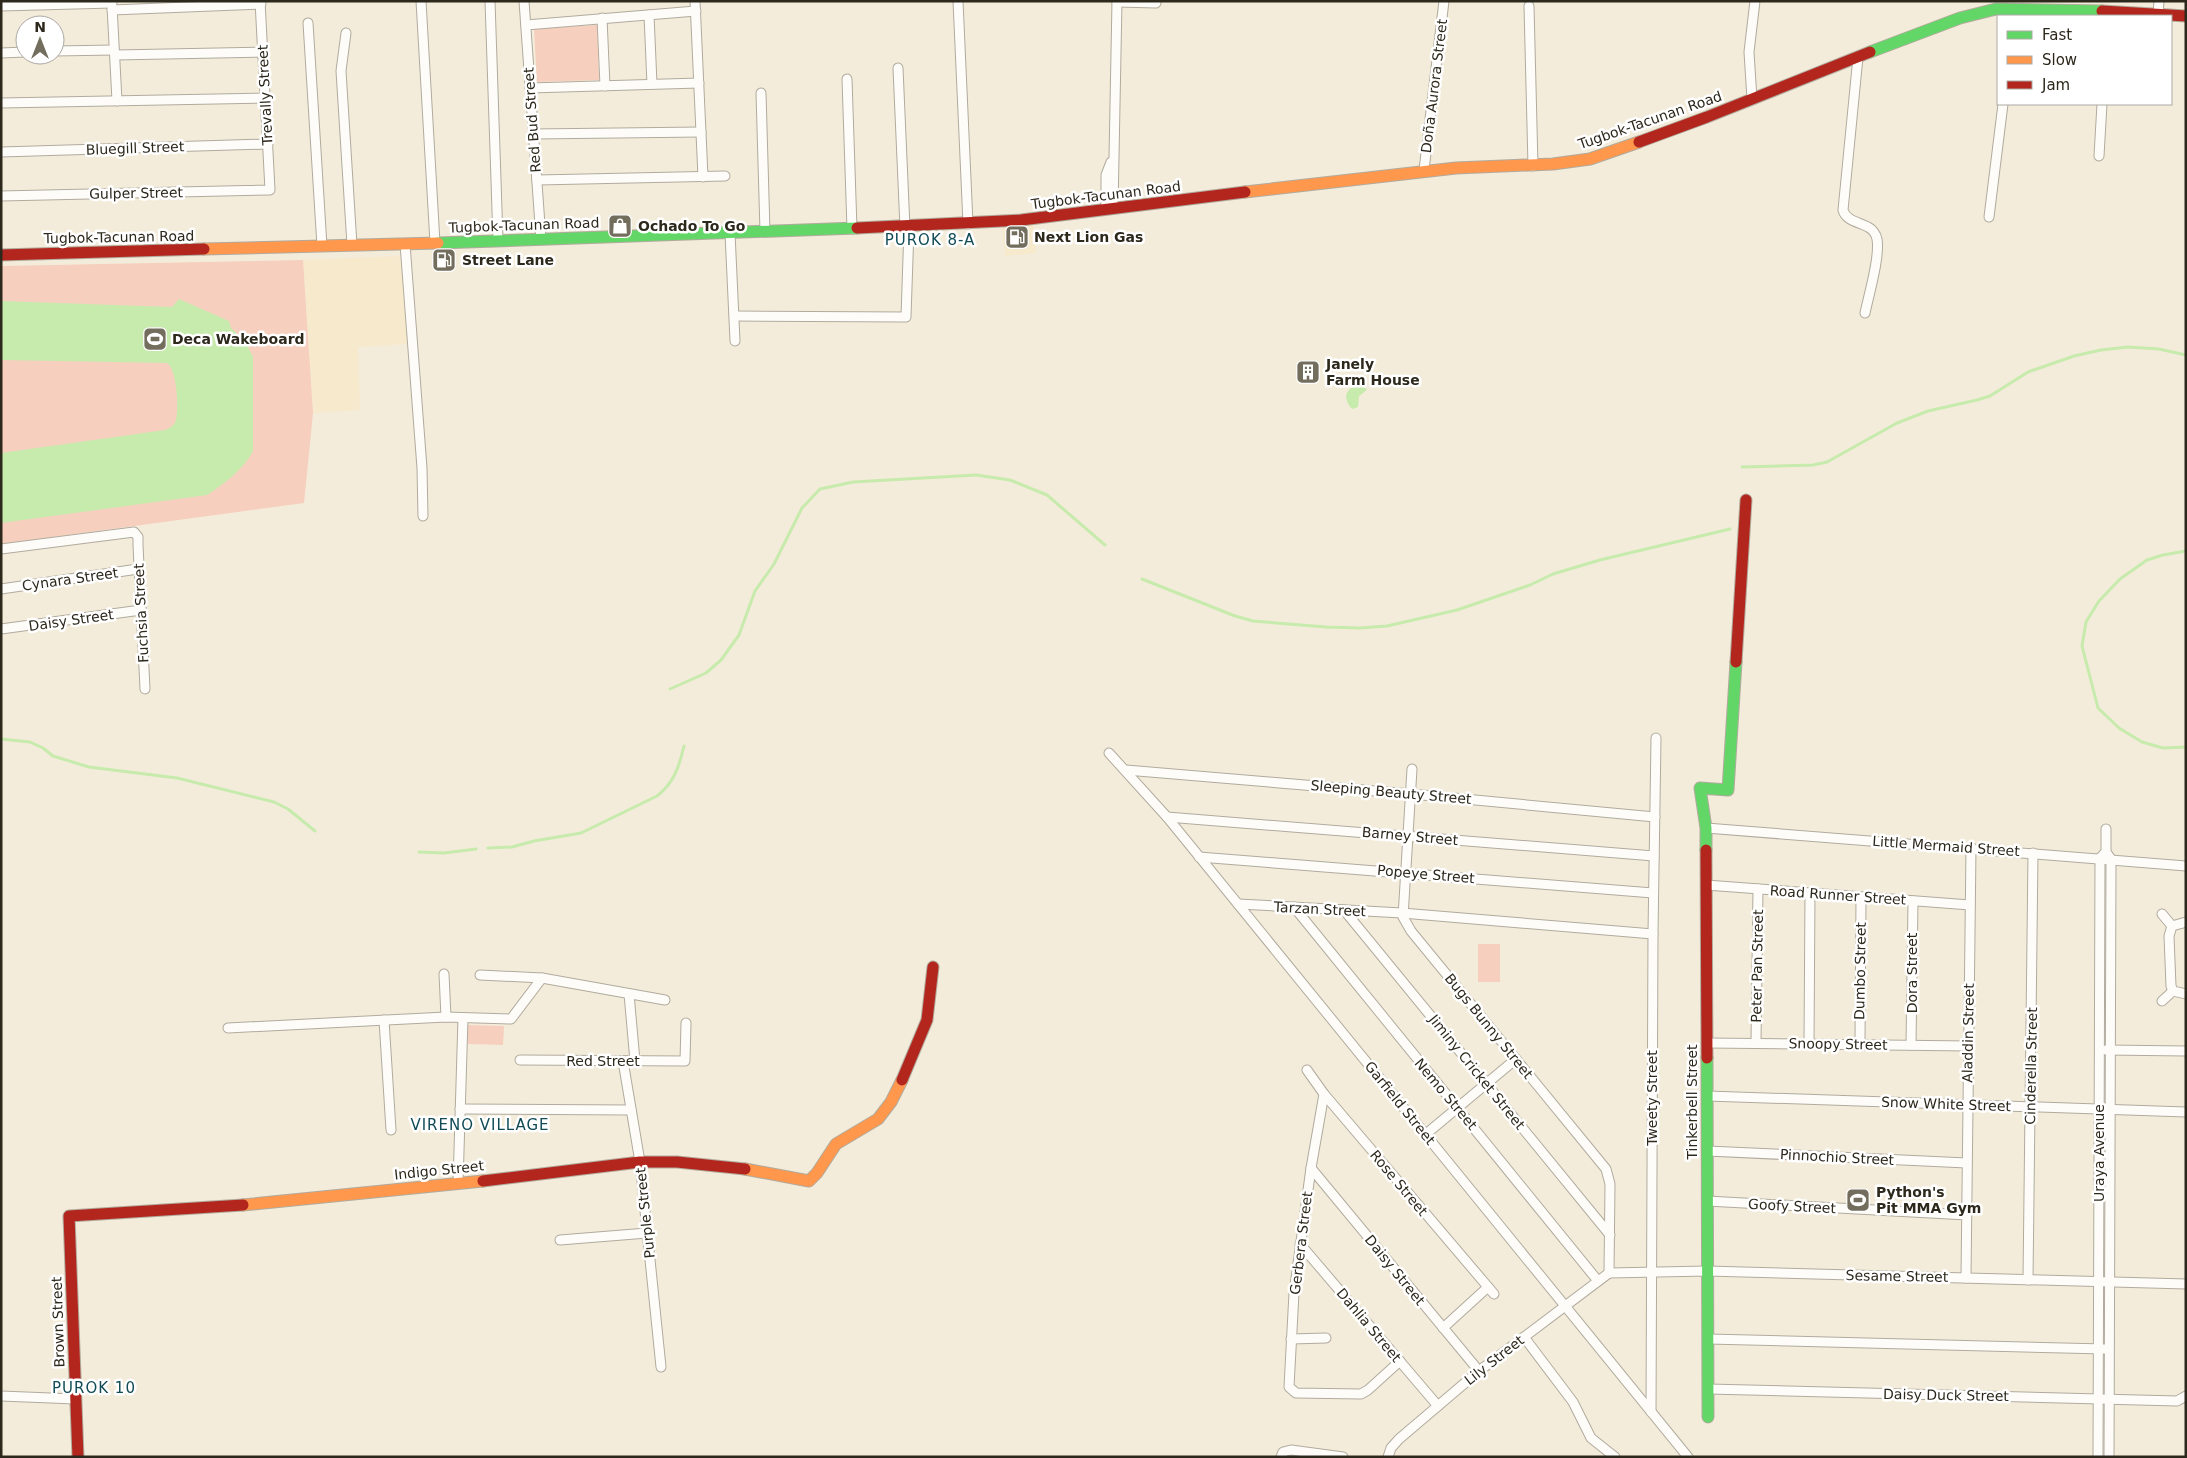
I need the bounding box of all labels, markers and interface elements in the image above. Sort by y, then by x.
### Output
north arrow [15,15,65,65]
legend [1997,15,2172,105]
street label: Doña Aurora Street [1418,18,1450,154]
text: N [34,19,46,35]
text: Fast [2042,26,2072,44]
street label: Trevally Street [254,44,276,147]
text: Slow [2042,51,2077,69]
street label: Red Bud Street [520,66,544,173]
text: Jam [2041,76,2070,94]
street label: Tugbok-Tacunan Road [1575,88,1724,152]
street label: Bluegill Street [85,138,185,158]
street label: Tugbok-Tacunan Road [1029,178,1182,212]
street label: Gulper Street [89,184,184,202]
shop icon: Ochado To Go [607,213,633,239]
street label: Tugbok-Tacunan Road [447,214,600,236]
place label: Ochado To Go [638,218,746,234]
fuel station icon: Next Lion Gas [1004,224,1030,250]
street label: Tugbok-Tacunan Road [42,228,195,246]
place label: Next Lion Gas [1034,229,1143,245]
district label: PUROK 8-A [885,231,975,249]
fuel station icon: Street Lane [431,247,457,273]
place label: Street Lane [462,252,554,268]
sports icon: Deca Wakeboard [142,326,168,352]
place label: Deca Wakeboard [172,331,305,347]
place label: Janely Farm House [1325,356,1420,388]
building icon: Janely Farm House [1295,359,1321,385]
street label: Fuchsia Street [130,562,152,663]
street label: Cynara Street [21,564,120,594]
street label: Daisy Street [27,606,115,634]
street label: Sleeping Beauty Street [1310,777,1473,807]
street label: Barney Street [1361,824,1459,848]
street label: Little Mermaid Street [1872,833,2021,859]
street label: Popeye Street [1377,862,1476,886]
street label: Road Runner Street [1769,882,1907,908]
street label: Tarzan Street [1272,899,1367,919]
street label: Peter Pan Street [1748,909,1766,1023]
street label: Dumbo Street [1851,921,1869,1020]
street label: Dora Street [1904,932,1920,1013]
street label: Bugs Bunny Street [1442,970,1537,1082]
street label: Aladdin Street [1959,983,1977,1083]
street label: Cinderella Street [2022,1007,2040,1125]
street label: Jiminy Cricket Street [1425,1011,1529,1133]
street label: Snoopy Street [1788,1035,1888,1053]
street label: Tinkerbell Street [1684,1044,1700,1161]
street label: Tweety Street [1644,1050,1660,1147]
street label: Red Street [566,1053,640,1069]
street label: Nemo Street [1411,1055,1481,1133]
street label: Garfield Street [1362,1058,1439,1148]
street label: Snow White Street [1881,1094,2012,1114]
street label: Uraya Avenue [2091,1104,2107,1202]
district label: VIRENO VILLAGE [410,1116,550,1134]
street label: Pinnochio Street [1779,1146,1895,1168]
street label: Rose Street [1367,1147,1431,1219]
street label: Indigo Street [393,1157,485,1183]
street label: Purple Street [632,1166,658,1259]
place label: Python's Pit MMA Gym [1876,1184,1981,1216]
sports icon: Python's Pit MMA Gym [1845,1187,1871,1213]
street label: Gerbera Street [1287,1190,1315,1296]
street label: Goofy Street [1748,1196,1837,1216]
street label: Daisy Street [1362,1232,1429,1309]
street label: Sesame Street [1846,1267,1949,1285]
street label: Brown Street [48,1276,68,1368]
street label: Dahlia Street [1333,1285,1405,1366]
street label: Lily Street [1461,1332,1527,1388]
district label: PUROK 10 [52,1379,136,1397]
street label: Daisy Duck Street [1883,1386,2010,1404]

